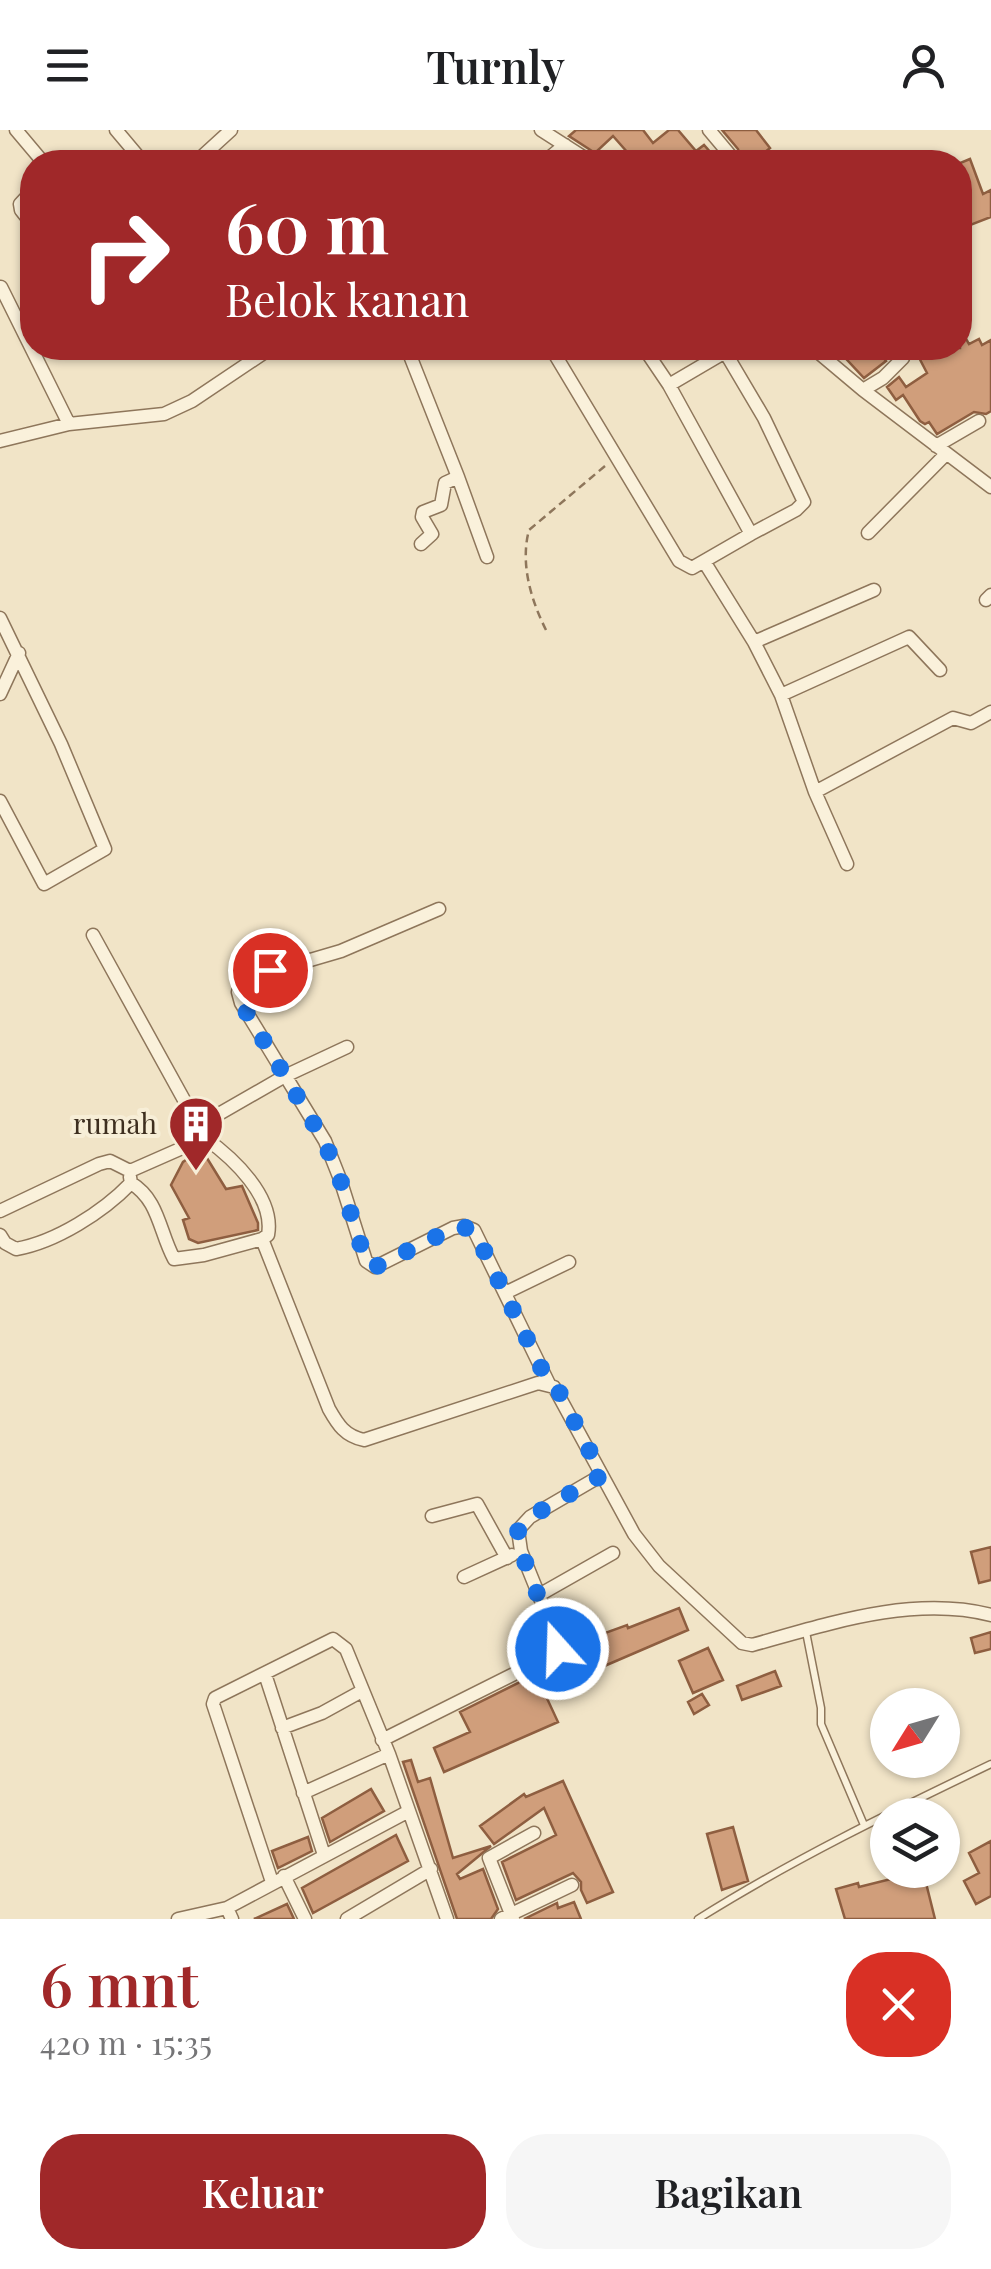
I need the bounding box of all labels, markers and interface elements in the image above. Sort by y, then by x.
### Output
text: Turnly [426,35,565,95]
icon: menu [40,38,95,93]
icon: person [896,38,951,93]
text: 60 m [225,178,389,272]
icon: right [60,190,190,320]
text: Belok kanan [225,268,469,328]
pin [228,928,313,1013]
icon: arrive [243,943,298,998]
building icon: rumah [166,1094,226,1173]
place label: rumah [73,1104,158,1141]
position arrow [506,1597,610,1701]
north arrow [870,1688,960,1778]
map controls [870,1688,960,1888]
button: layers [870,1798,960,1888]
text: 6 mnt [40,1942,199,2022]
button: close [846,1952,951,2057]
text: 420 m · 15:35 [40,2020,212,2063]
button: Keluar [40,2134,486,2249]
button: Bagikan [506,2134,951,2249]

